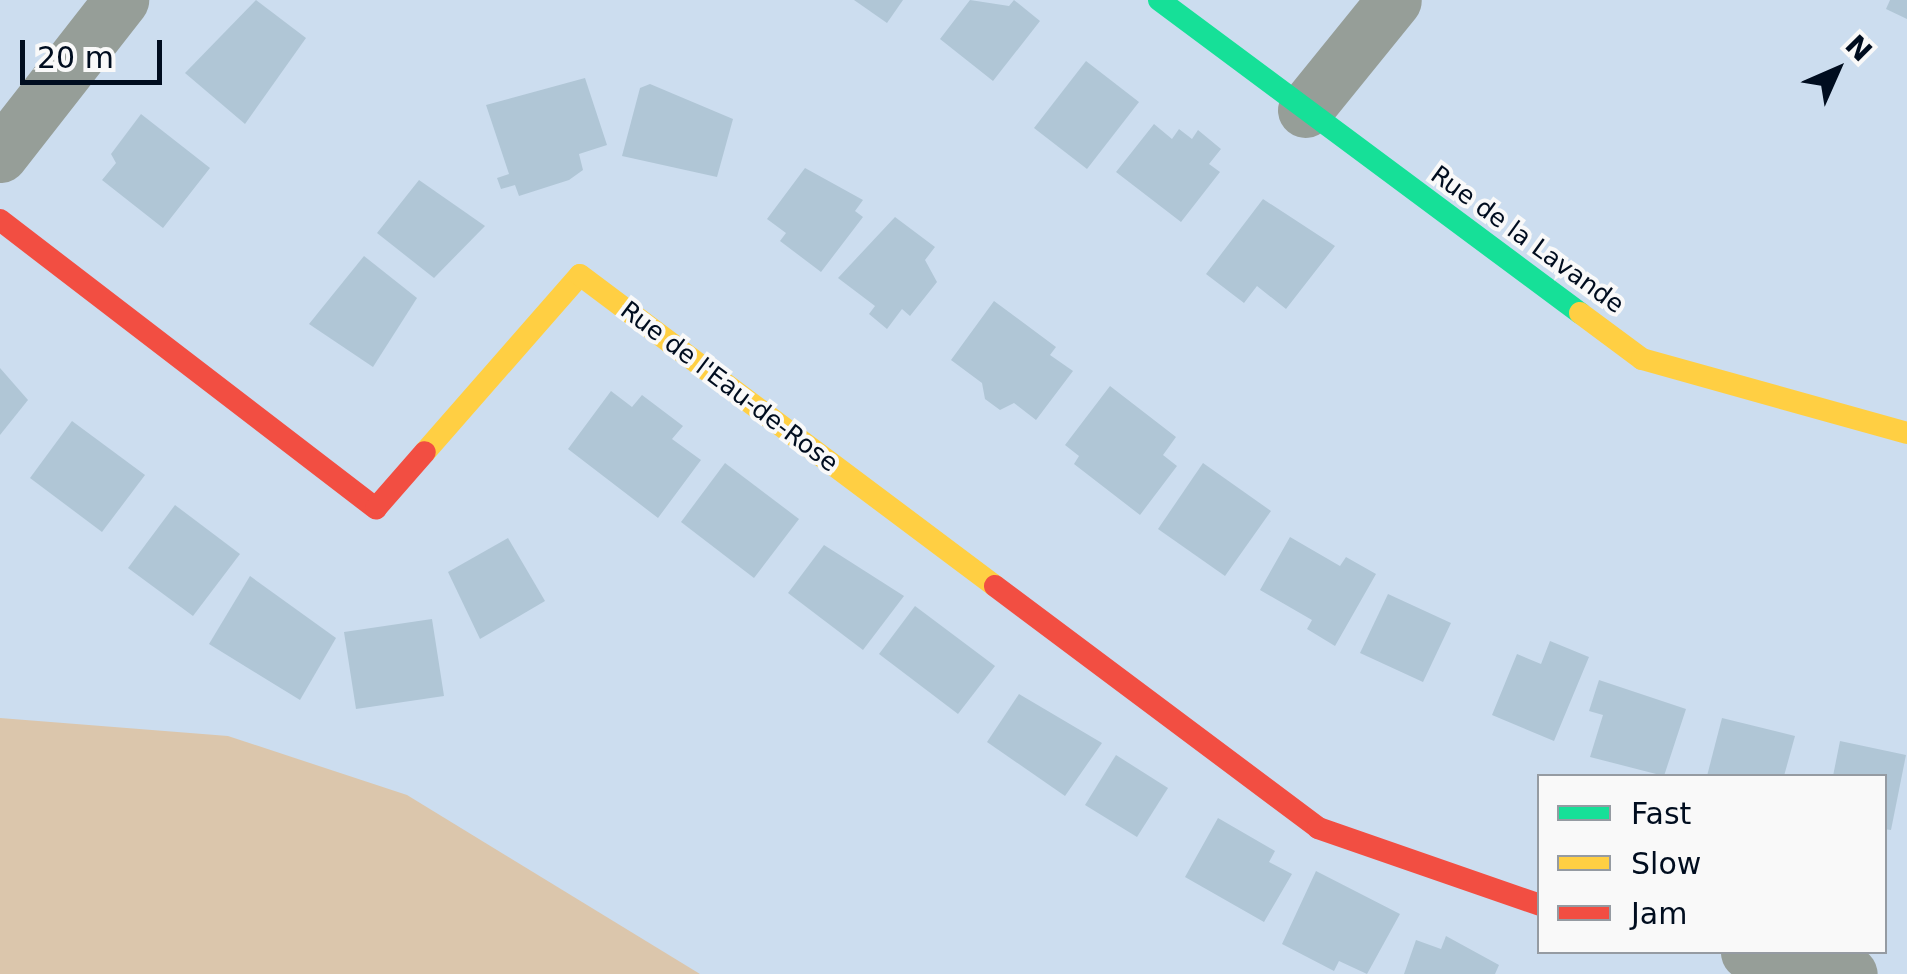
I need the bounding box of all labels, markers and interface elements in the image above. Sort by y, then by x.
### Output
scale bar [25,20,168,82]
north arrow [1787,20,1887,120]
text: N [1839,28,1879,68]
text: 20 m [37,40,114,75]
street label: Rue de la Lavande [1425,160,1629,320]
street label: Rue de l'Eau-de-Rose [614,295,844,479]
legend [1537,774,1887,954]
text: Fast [1631,796,1691,831]
text: Slow [1631,846,1701,881]
text: Jam [1631,896,1687,931]

